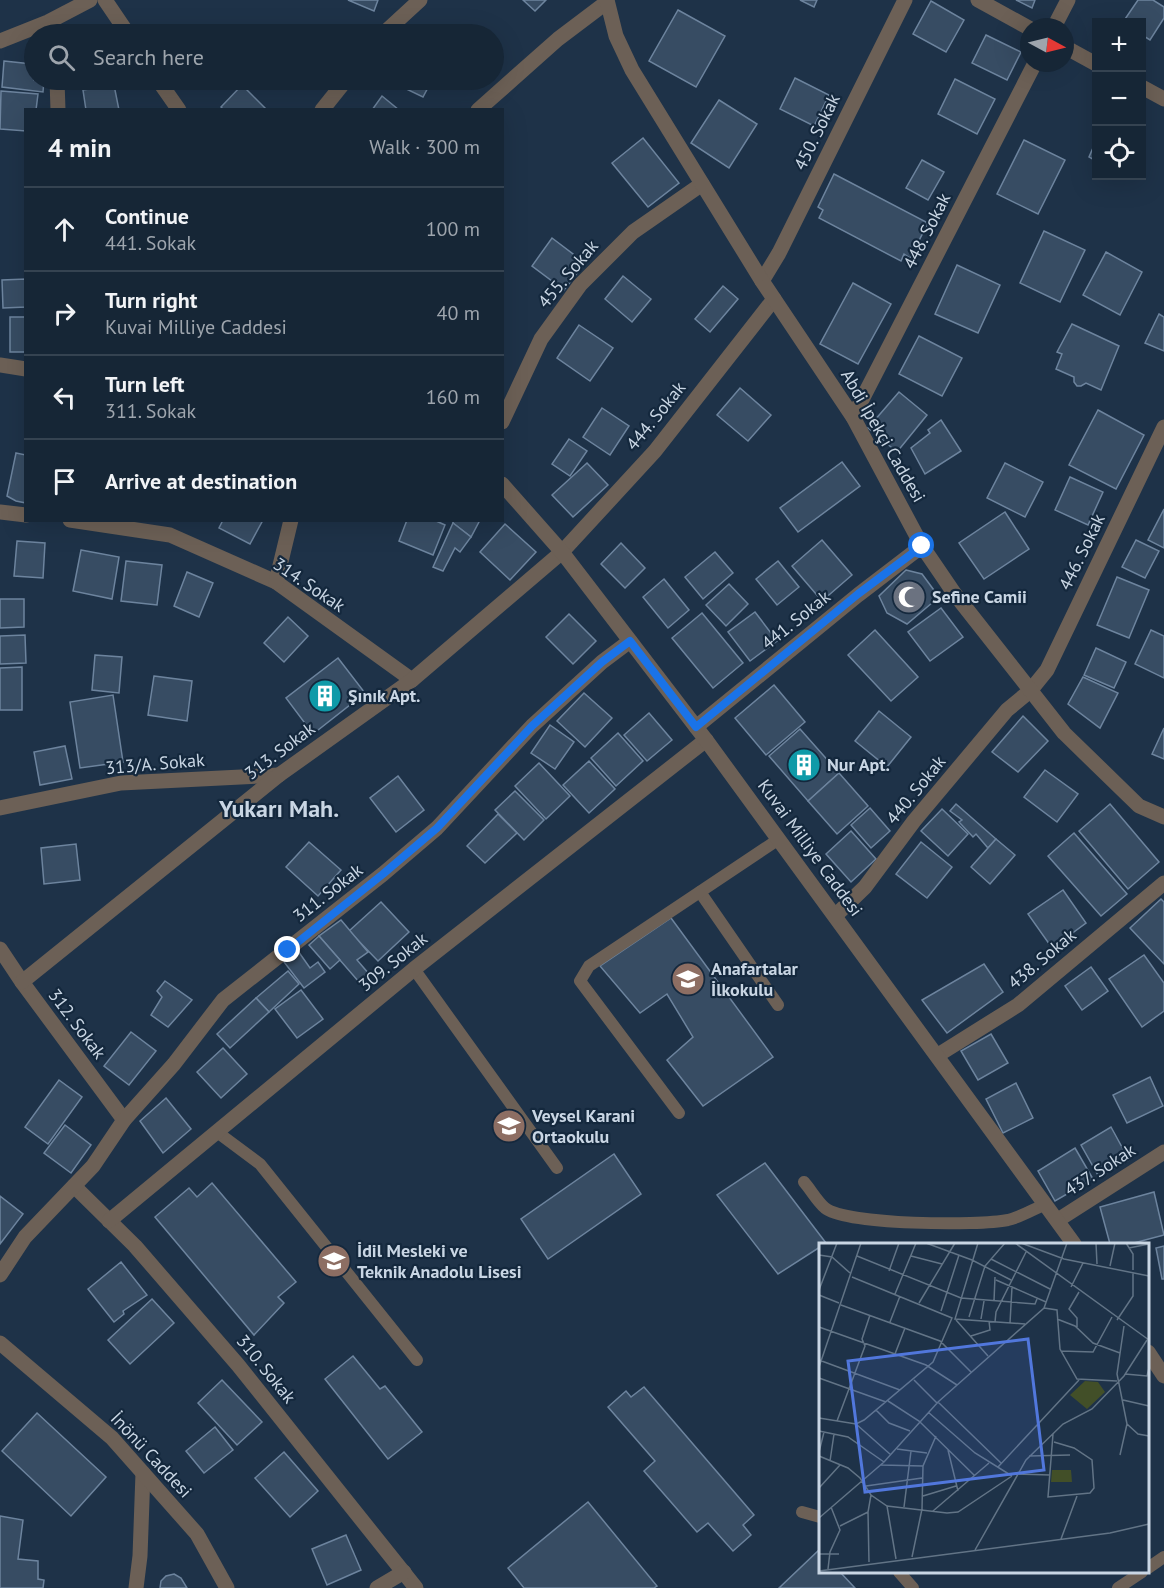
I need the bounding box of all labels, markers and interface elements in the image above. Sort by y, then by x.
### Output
north arrow [1020,18,1074,72]
map controls [1092,18,1146,180]
button: + [1092,18,1146,72]
search box [24,24,504,90]
icon: search [45,41,78,74]
text: Search here [93,43,204,71]
button: − [1092,72,1146,126]
street label: 450. Sokak [788,90,845,174]
button: locate [1092,126,1146,180]
text: 4 min [48,131,111,164]
text: Walk · 300 m [369,134,480,160]
street label: 448. Sokak [898,189,956,273]
text: Continue [105,202,189,230]
icon: ahead [48,213,81,246]
text: 100 m [426,216,480,242]
text: 441. Sokak [105,230,196,256]
street label: 455. Sokak [532,235,603,313]
text: Turn right [105,286,197,314]
icon: right [48,297,81,330]
text: 40 m [437,300,480,326]
text: Kuvai Milliye Caddesi [105,314,287,340]
street label: Abdi İpekçi Caddesi [836,365,931,506]
text: Turn left [105,370,185,398]
street label: 444. Sokak [621,376,691,455]
icon: left [48,381,81,414]
text: 160 m [426,384,480,410]
text: 311. Sokak [105,398,196,424]
icon: arrive [48,465,81,498]
text: Arrive at destination [105,467,297,495]
street label: 446. Sokak [1053,510,1110,594]
route start [908,532,934,558]
street label: 314. Sokak [269,552,350,617]
mosque icon: Sefine Camii [891,579,927,615]
street label: 441. Sokak [757,585,835,654]
place label: Sefine Camii [932,585,1027,608]
building icon: Şınık Apt. [307,678,343,714]
place label: Şınık Apt. [348,684,421,707]
street label: 313. Sokak [240,716,320,784]
building icon: Nur Apt. [786,747,822,783]
street label: 313/A. Sokak [104,748,206,779]
street label: 440. Sokak [881,750,951,829]
place label: Nur Apt. [827,753,890,776]
street label: Kuvai Milliye Caddesi [753,775,868,921]
district label: Yukarı Mah. [218,793,339,824]
street label: 311. Sokak [288,858,367,927]
street label: 438. Sokak [1003,923,1081,994]
street label: 309. Sokak [354,927,432,996]
route end [274,936,300,962]
place label: Anafartalar İlkokulu [711,957,799,1001]
school or university icon: Anafartalar İlkokulu [670,961,706,997]
street label: 312. Sokak [44,984,112,1064]
place label: Veysel Karani Ortaokulu [531,1104,635,1148]
school or university icon: Veysel Karani Ortaokulu [491,1108,527,1144]
street label: 437. Sokak [1060,1138,1140,1201]
place label: İdil Mesleki ve Teknik Anadolu Lisesi [357,1239,521,1283]
school or university icon: İdil Mesleki ve Teknik Anadolu Lisesi [316,1243,352,1279]
inset map [819,1243,1149,1573]
street label: 310. Sokak [232,1330,301,1408]
street label: İnönü Caddesi [106,1407,197,1502]

